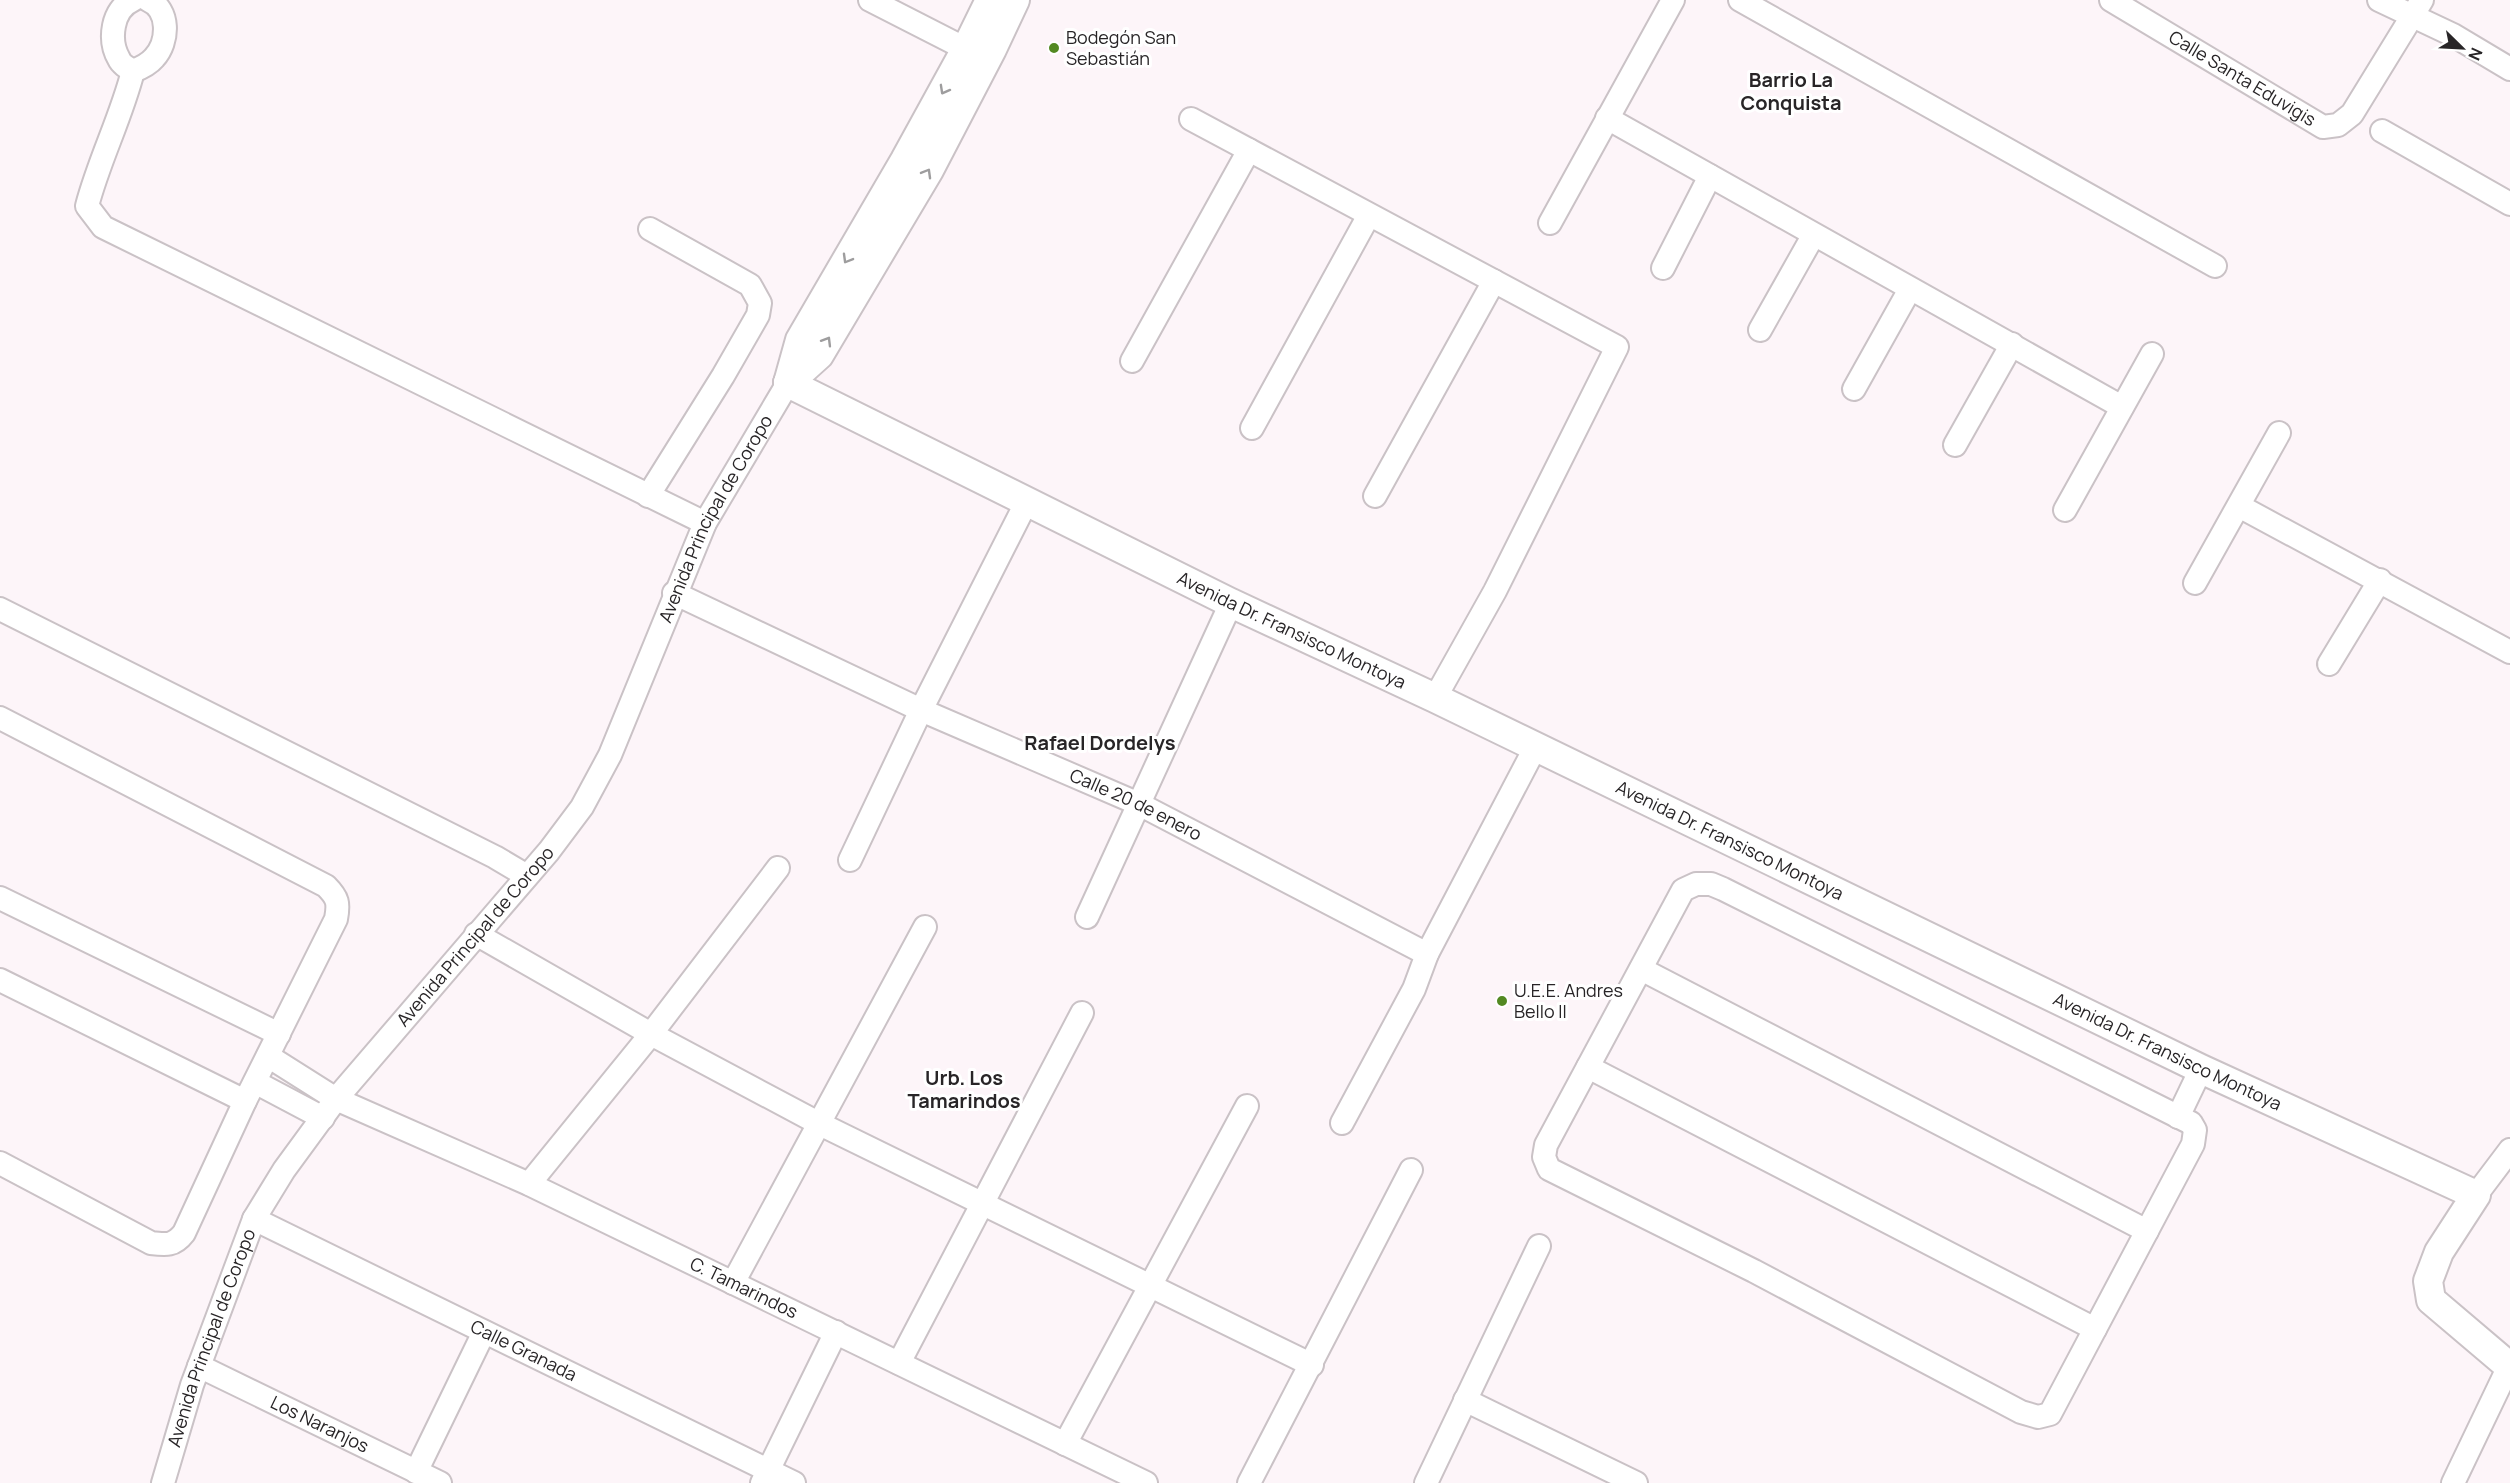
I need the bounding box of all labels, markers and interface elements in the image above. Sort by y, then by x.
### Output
north arrow [2432,18,2492,78]
street label: Calle Santa Eduvigis [2165,24,2321,131]
place label: Bodegón San Sebastián [1066,25,1176,70]
marker: Bodegón San Sebastián [1047,41,1061,55]
text: N [2463,44,2488,64]
district label: Barrio La Conquista [1740,66,1842,116]
one-way arrow [940,83,951,94]
one-way arrow [919,169,931,179]
one-way arrow [843,253,855,263]
one-way arrow [820,337,832,347]
street label: Avenida Principal de Coropo [653,410,777,626]
street label: Avenida Dr. Fransisco Montoya [1174,565,1410,694]
district label: Rafael Dordelys [1024,729,1176,756]
street label: Calle 20 de enero [1066,763,1206,846]
street label: Avenida Dr. Fransisco Montoya [1612,774,1848,905]
street label: Avenida Principal de Coropo [391,841,559,1031]
place label: U.E.E. Andres Bello II [1514,978,1623,1023]
street label: Avenida Dr. Fransisco Montoya [2050,986,2286,1115]
marker: U.E.E. Andres Bello II [1495,994,1509,1008]
district label: Urb. Los Tamarindos [908,1064,1021,1114]
street label: Avenida Principal de Coropo [161,1225,260,1450]
street label: C. Tamarindos [686,1251,802,1323]
street label: Calle Granada [467,1314,581,1386]
street label: Los Naranjos [267,1390,373,1458]

